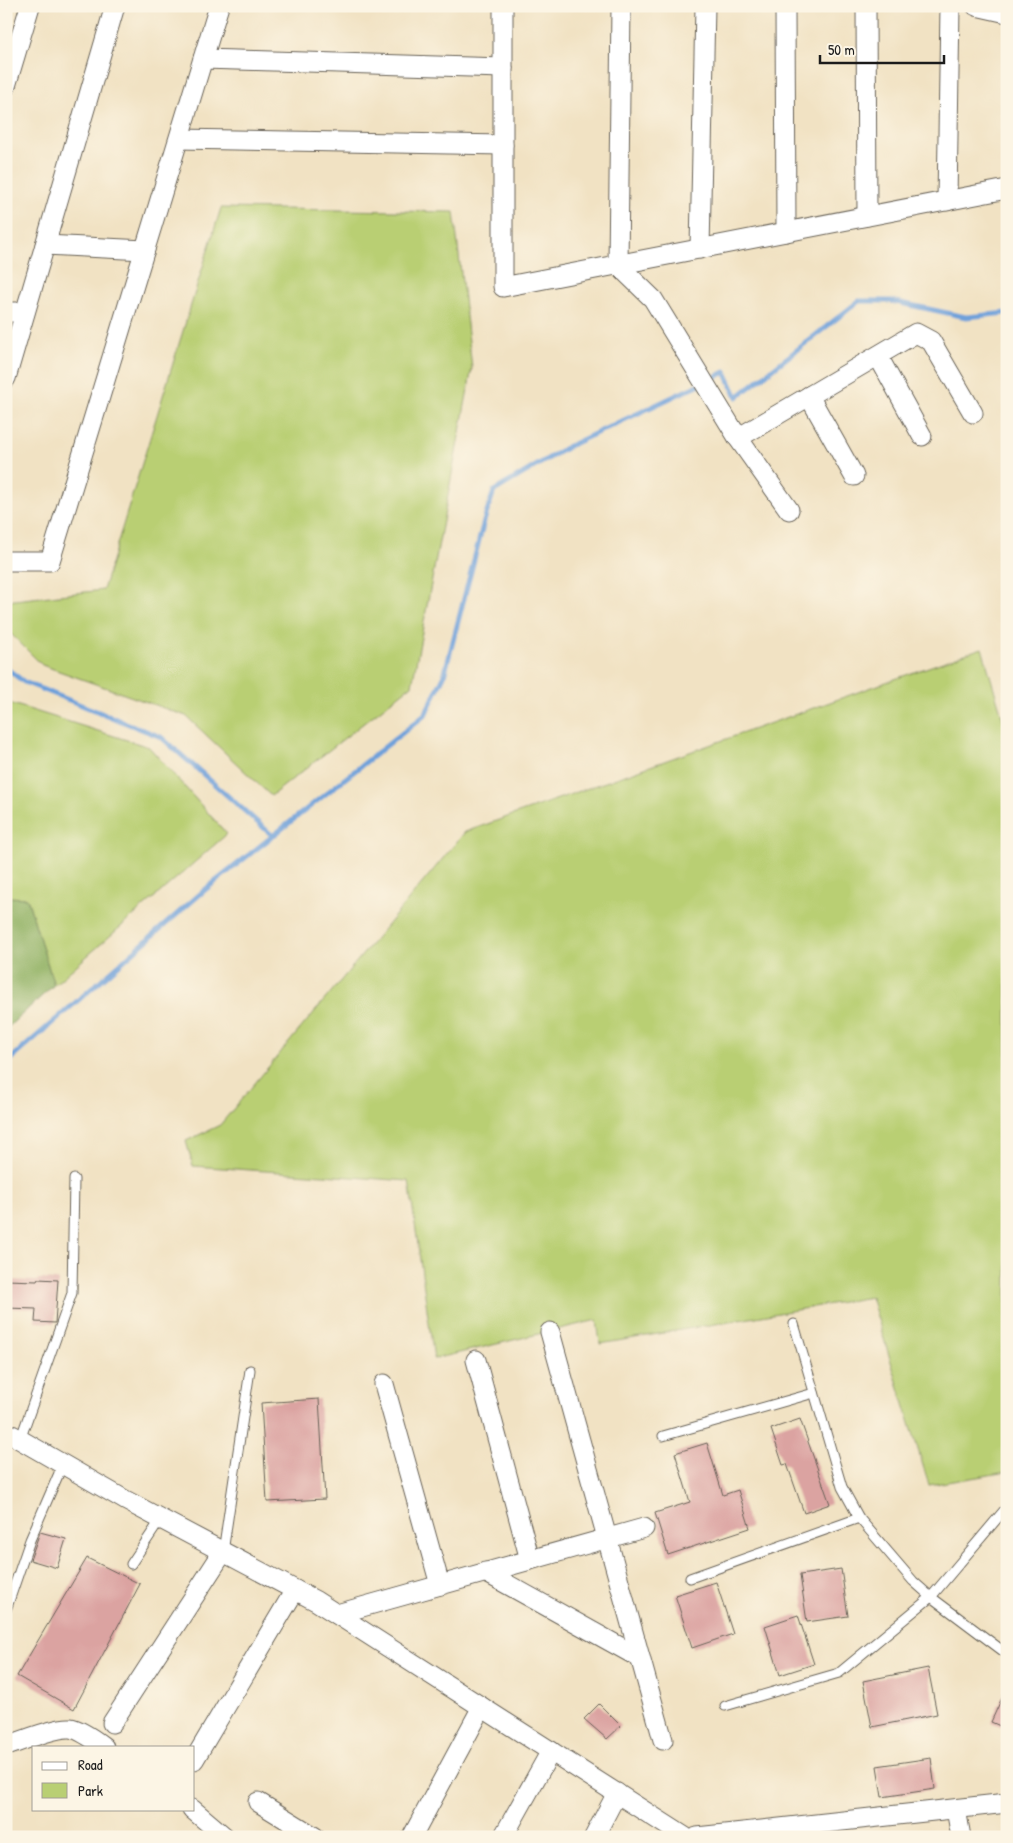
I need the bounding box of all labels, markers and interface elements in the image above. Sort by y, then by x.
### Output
scale bar [820,32,944,64]
text: 50 m [828,39,855,60]
legend [32,1746,195,1810]
text: Road [78,1754,103,1775]
text: Park [78,1780,103,1801]

